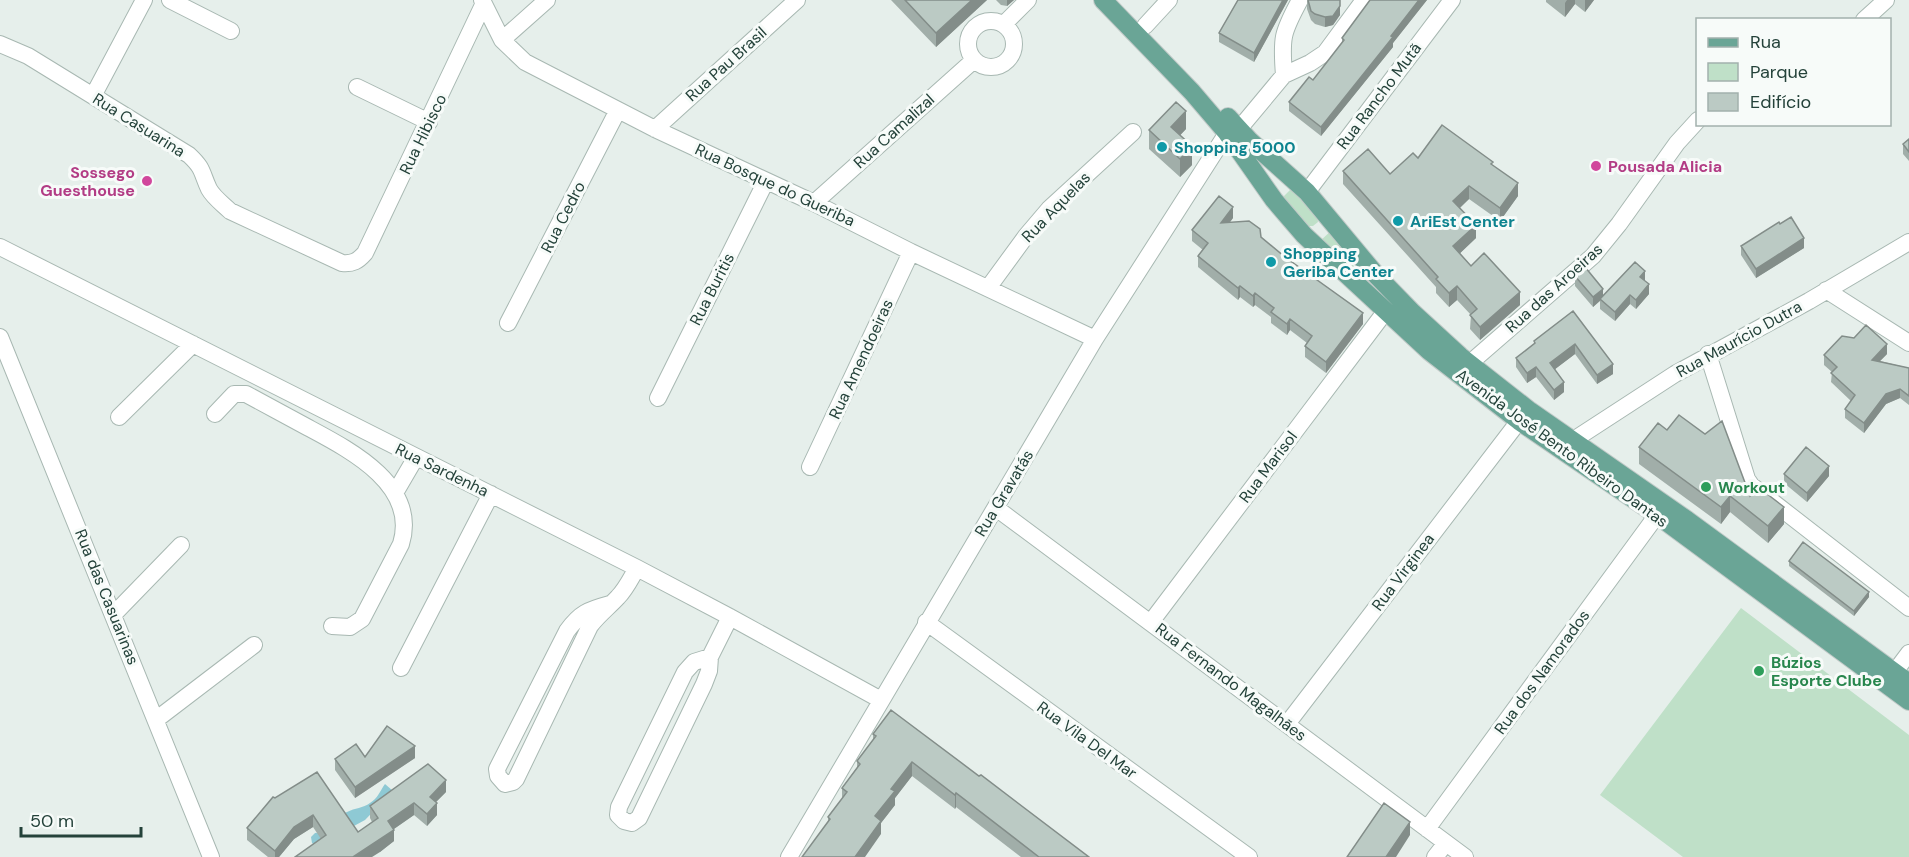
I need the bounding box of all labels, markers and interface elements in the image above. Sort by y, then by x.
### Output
legend [1696,18,1891,126]
street label: Rua Pau Brasil [681,22,771,106]
text: Rua [1750,30,1781,54]
street label: Rua Rancho Mutã [1332,38,1426,154]
text: Parque [1750,60,1808,84]
street label: Rua Casuarina [89,88,189,162]
street label: Rua Camalizal [849,89,939,173]
street label: Rua Hibisco [395,90,451,178]
text: Edifício [1750,90,1811,114]
place label: Shopping 5000 [1174,137,1296,158]
street label: Rua Bosque do Gueriba [692,139,858,231]
marker: Shopping 5000 [1155,140,1169,154]
place label: Pousada Alicia [1608,156,1722,177]
marker: Pousada Alicia [1589,159,1603,173]
place label: Sossego Guesthouse [40,162,135,201]
street label: Rua Aquelas [1017,167,1095,247]
marker: Sossego Guesthouse [140,174,154,188]
street label: Rua Cedro [536,178,590,256]
place label: AriEst Center [1410,211,1515,232]
marker: AriEst Center [1391,214,1405,228]
street label: Rua das Aroeiras [1501,239,1607,337]
place label: Shopping Geriba Center [1283,243,1394,282]
street label: Rua Buritis [685,249,739,329]
marker: Shopping Geriba Center [1264,255,1278,269]
street label: Rua Amendoeiras [824,296,898,422]
street label: Rua Maurício Dutra [1673,296,1805,382]
street label: Avenida José Bento Ribeiro Dantas [1452,364,1672,532]
street label: Rua Marisol [1234,427,1302,507]
street label: Rua Sardenha [392,438,492,502]
street label: Rua Gravatás [970,446,1038,540]
place label: Workout [1718,477,1785,498]
marker: Workout [1699,480,1713,494]
street label: Rua das Casuarinas [70,526,144,668]
street label: Rua Virginea [1367,529,1439,615]
street label: Rua dos Namorados [1490,606,1594,738]
street label: Rua Fernando Magalhães [1151,618,1311,746]
place label: Búzios Esporte Clube [1771,652,1882,691]
marker: Búzios Esporte Clube [1752,664,1766,678]
street label: Rua Vila Del Mar [1033,697,1141,783]
scale bar [21,800,141,838]
text: 50 m [30,809,74,833]

